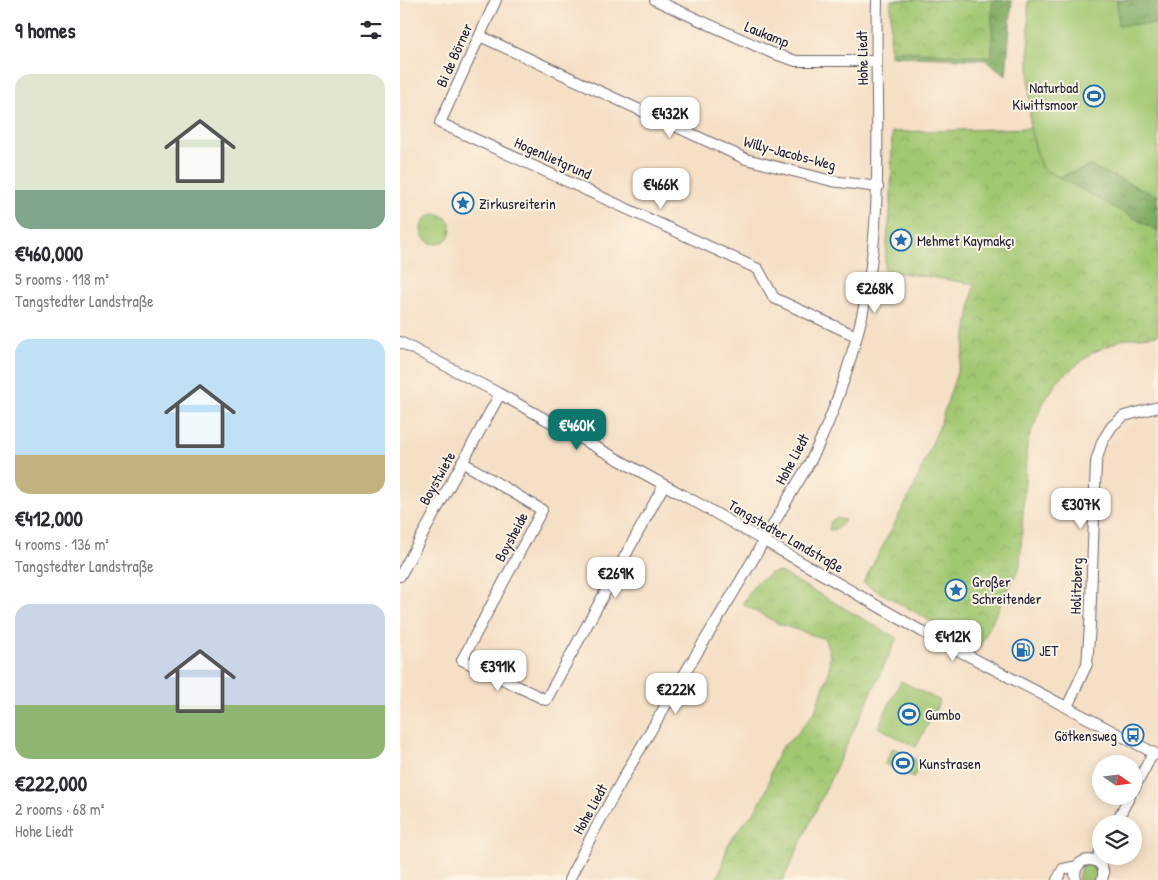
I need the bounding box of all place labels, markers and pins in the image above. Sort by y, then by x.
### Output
place label: Naturbad Kiwittsmoor [1012,77,1078,115]
sports icon: Naturbad Kiwittsmoor [1082,84,1106,108]
pin: €432K [635,96,705,139]
pin: €466K [626,168,696,210]
place icon: Zirkusreiterin [451,191,475,215]
place label: Zirkusreiterin [479,193,556,214]
place icon: Mehmet Kaymakçı [889,228,913,252]
place label: Mehmet Kaymakçı [917,230,1015,251]
pin: €268K [840,272,910,314]
pin: €460K [542,408,612,451]
pin: €307K [1046,488,1116,530]
pin: €269K [581,556,651,599]
place label: Großer Schreitender [972,571,1042,609]
place icon: Großer Schreitender [944,578,968,602]
pin: €412K [918,620,988,662]
fuel station icon: JET [1011,638,1035,662]
place label: JET [1039,640,1059,661]
pin: €391K [463,650,533,692]
pin: €222K [641,672,711,715]
sports icon: Gumbo [897,702,921,726]
place label: Gumbo [925,704,961,725]
bus stop icon: Götkensweg [1121,723,1145,747]
place label: Götkensweg [1054,725,1117,746]
sports icon: Kunstrasen [891,751,915,775]
place label: Kunstrasen [919,753,981,774]

